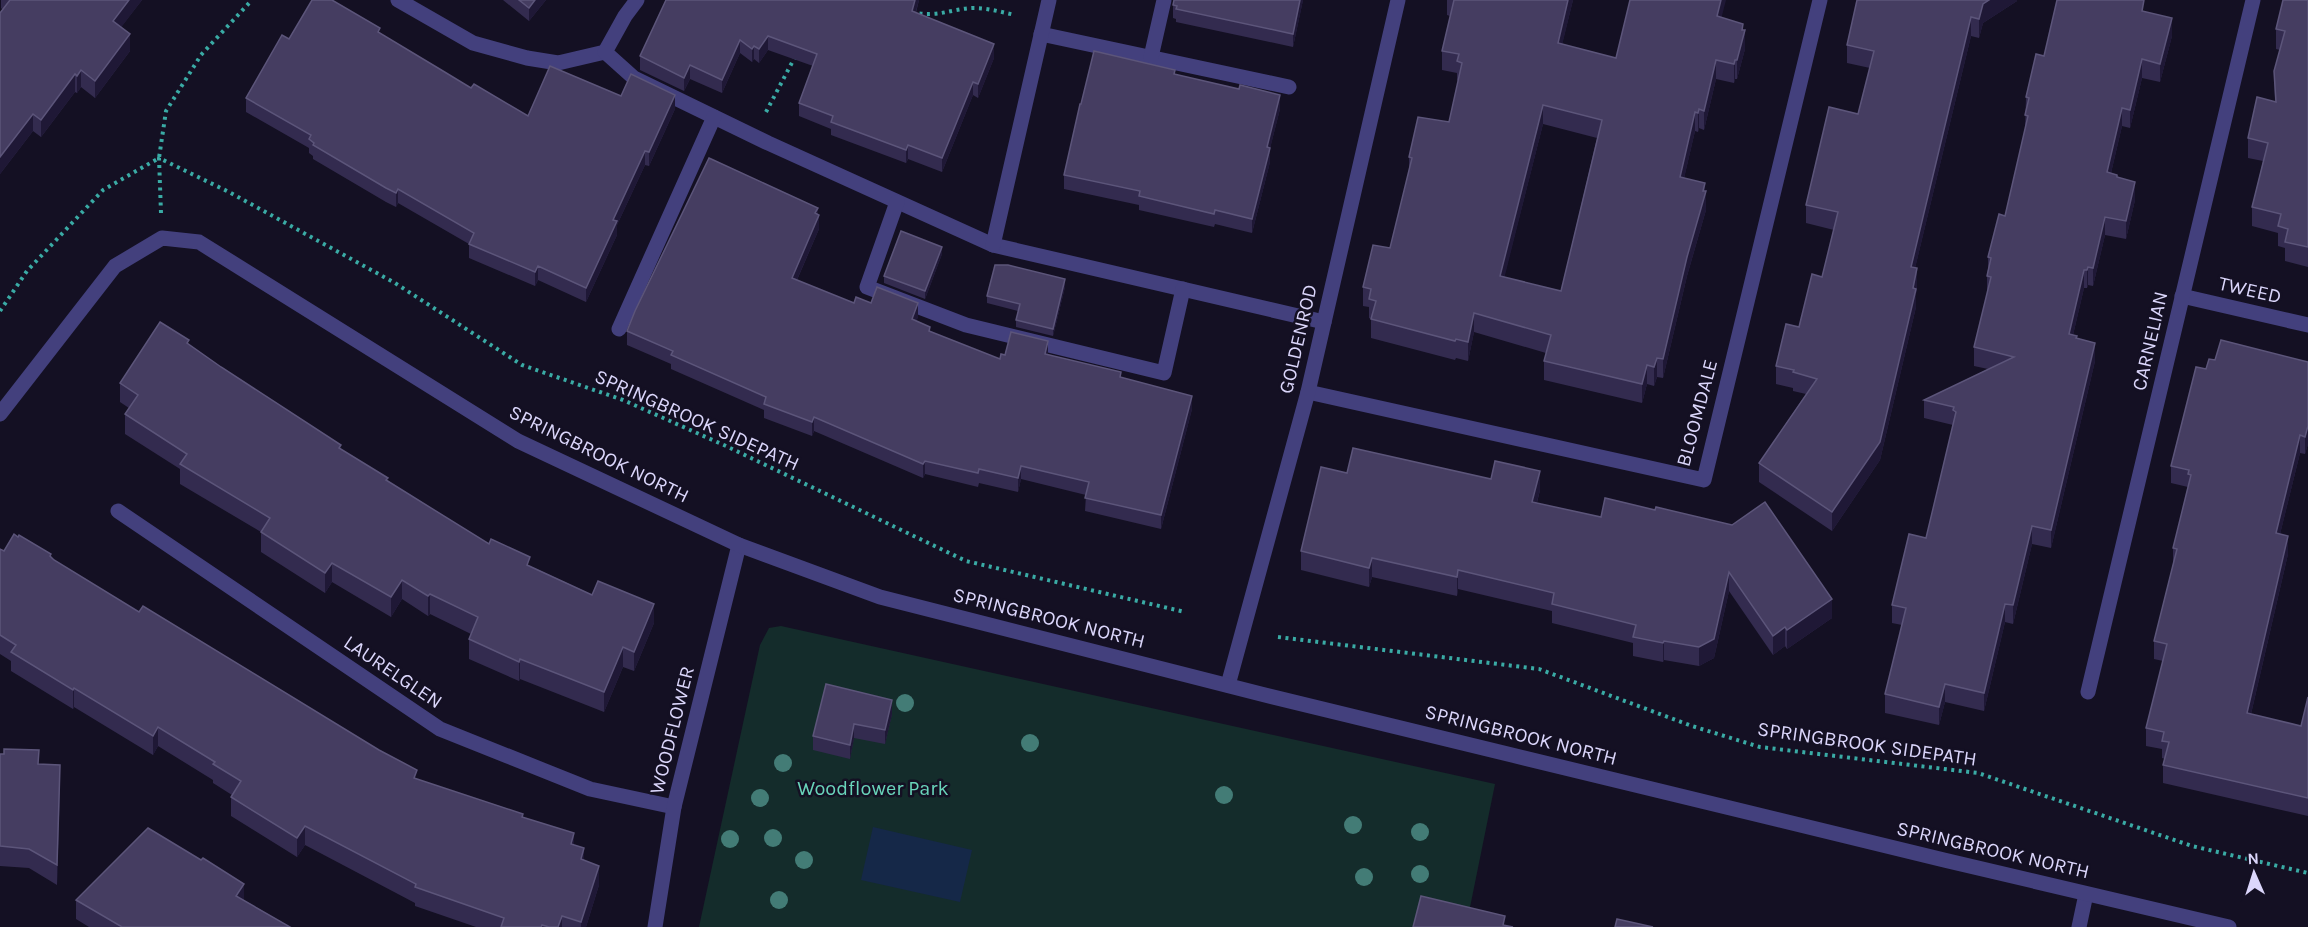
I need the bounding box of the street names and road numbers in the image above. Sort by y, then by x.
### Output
street label: TWEED [2216,272,2284,308]
street label: GOLDENROD [1274,282,1322,396]
street label: CARNELIAN [2127,289,2173,393]
street label: BLOOMDALE [1672,357,1722,469]
street label: SPRINGBROOK SIDEPATH [591,364,803,476]
street label: SPRINGBROOK NORTH [505,400,693,508]
street label: SPRINGBROOK NORTH [951,583,1147,653]
street label: LAURELGLEN [339,631,447,713]
street label: WOODFLOWER [645,664,699,796]
street label: SPRINGBROOK NORTH [1423,700,1619,770]
street label: SPRINGBROOK SIDEPATH [1756,717,1978,771]
street label: SPRINGBROOK NORTH [1894,817,2092,883]

